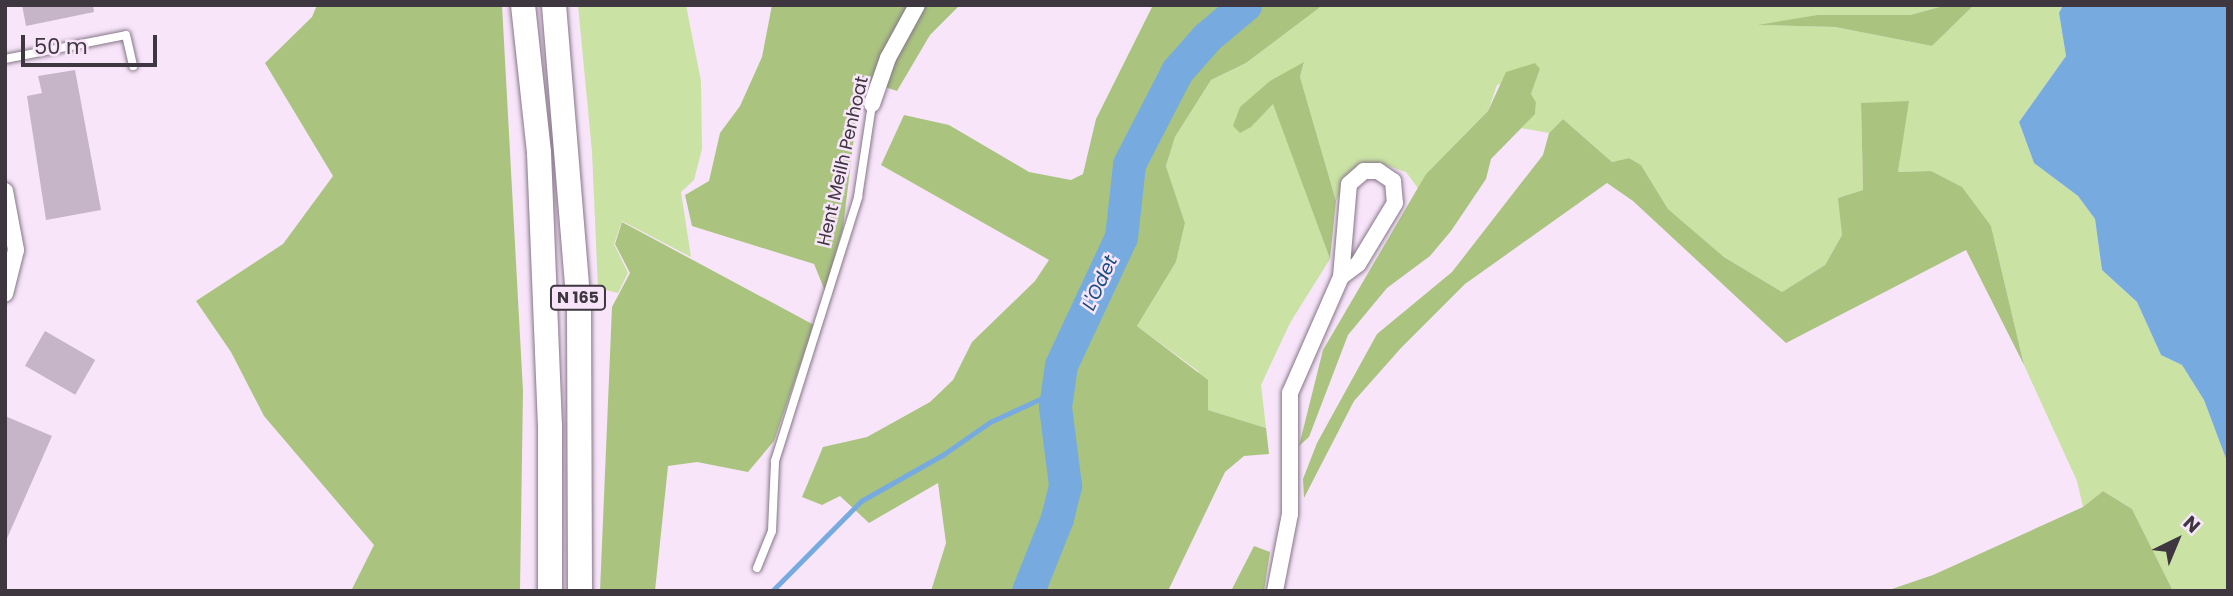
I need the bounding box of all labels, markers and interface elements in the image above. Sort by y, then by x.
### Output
scale bar [24,21,161,65]
text: 50 m [34,32,88,61]
street label: Hent Meilh Penhoat [813,74,873,248]
water label: L'Odet [1077,252,1123,314]
road number: N 165 [548,286,608,310]
north arrow [2142,505,2212,575]
text: N [2177,510,2206,539]

